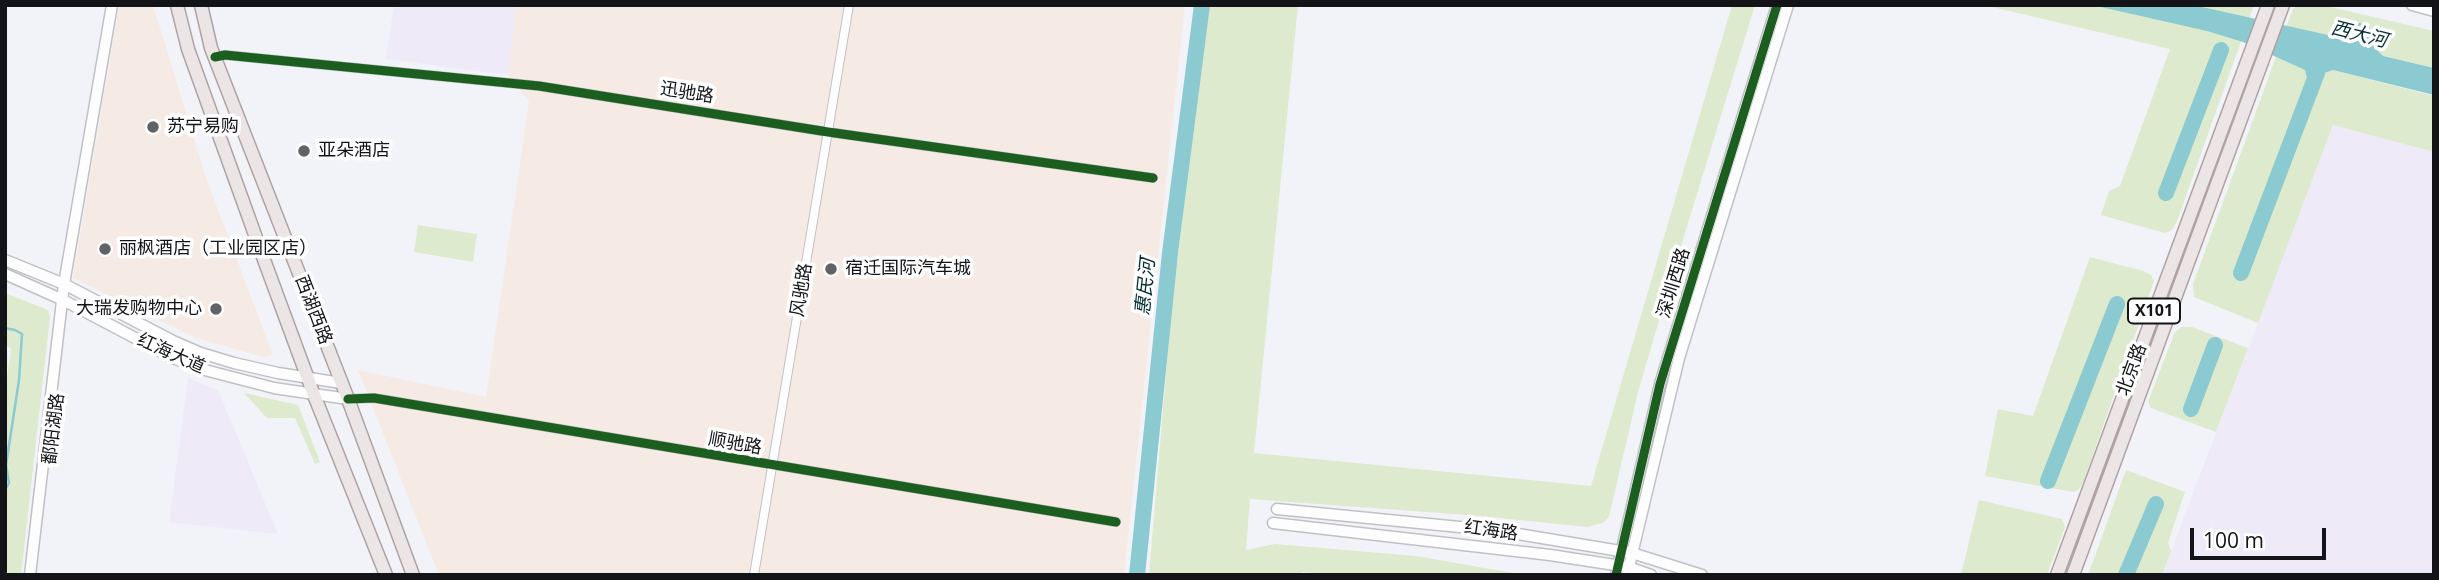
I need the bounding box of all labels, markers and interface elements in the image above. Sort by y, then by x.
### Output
water label: 西大河 [2329,17,2389,53]
street label: 迅驰路 [659,78,715,108]
place label: 苏宁易购 [167,116,239,138]
marker: 苏宁易购 [145,119,161,135]
place label: 亚朵酒店 [318,140,390,162]
marker: 亚朵酒店 [296,143,312,159]
place label: 丽枫酒店（工业园区店） [119,238,317,260]
marker: 丽枫酒店（工业园区店） [97,241,113,257]
street label: 深圳西路 [1653,245,1695,321]
water label: 惠民河 [1132,257,1160,317]
place label: 宿迁国际汽车城 [845,258,971,280]
marker: 宿迁国际汽车城 [823,261,839,277]
street label: 风驰路 [787,262,817,318]
street label: 西湖西路 [290,273,336,347]
place label: 大瑞发购物中心 [76,298,202,320]
road number: X101 [2128,298,2180,324]
marker: 大瑞发购物中心 [208,301,224,317]
street label: 红海大道 [134,329,208,379]
street label: 北京路 [2113,341,2151,399]
street label: 鄱阳湖路 [39,392,69,466]
street label: 顺驰路 [707,429,763,459]
scale bar [2194,514,2330,558]
street label: 红海路 [1463,517,1519,545]
text: 100 m [2203,526,2264,554]

